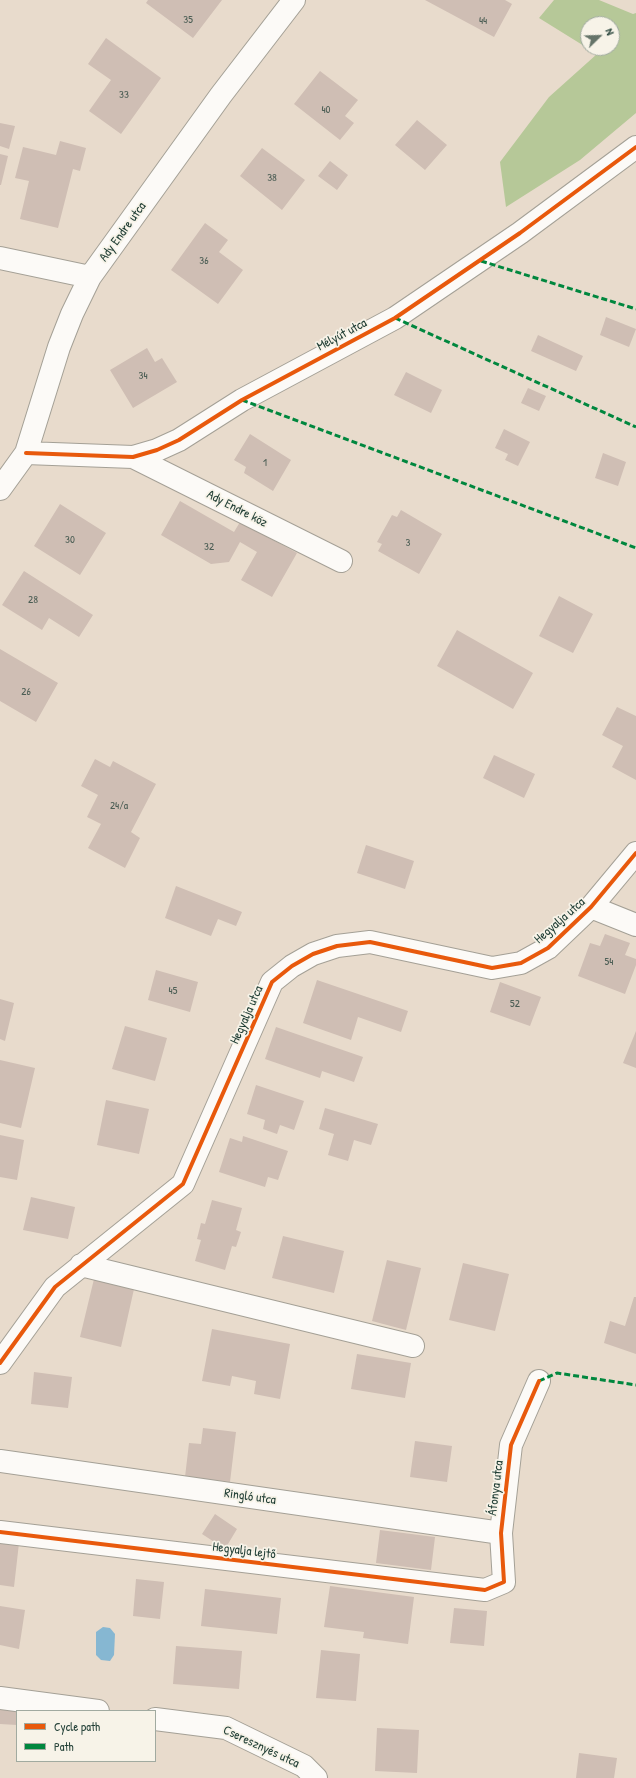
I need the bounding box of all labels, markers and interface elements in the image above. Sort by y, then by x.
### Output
house number: 35 [183,13,193,27]
house number: 44 [479,14,487,28]
north arrow [580,16,620,56]
text: N [603,26,618,37]
house number: 33 [119,88,129,102]
house number: 40 [321,103,331,117]
house number: 38 [267,171,277,185]
street label: Ady Endre utca [96,199,150,265]
house number: 36 [199,254,209,268]
street label: Mélyút utca [314,315,370,355]
house number: 34 [138,369,148,383]
house number: 1 [263,456,267,470]
street label: Ady Endre köz [204,487,270,531]
house number: 30 [65,533,75,547]
house number: 3 [406,536,410,550]
house number: 32 [204,540,214,554]
house number: 28 [28,593,38,607]
house number: 26 [21,685,31,699]
house number: 24/a [110,799,128,813]
street label: Hegyalja utca [531,895,589,947]
house number: 54 [605,955,613,969]
street label: Hegyalja utca [227,983,267,1047]
house number: 45 [169,984,177,998]
house number: 52 [510,997,520,1011]
street label: Áfonya utca [485,1459,507,1517]
street label: Ringló utca [223,1486,277,1508]
street label: Hegyalja lejtő [211,1539,277,1563]
legend [16,1710,156,1762]
text: Cycle path [54,1718,100,1735]
street label: Cseresznyés utca [220,1723,302,1771]
text: Path [54,1738,74,1755]

